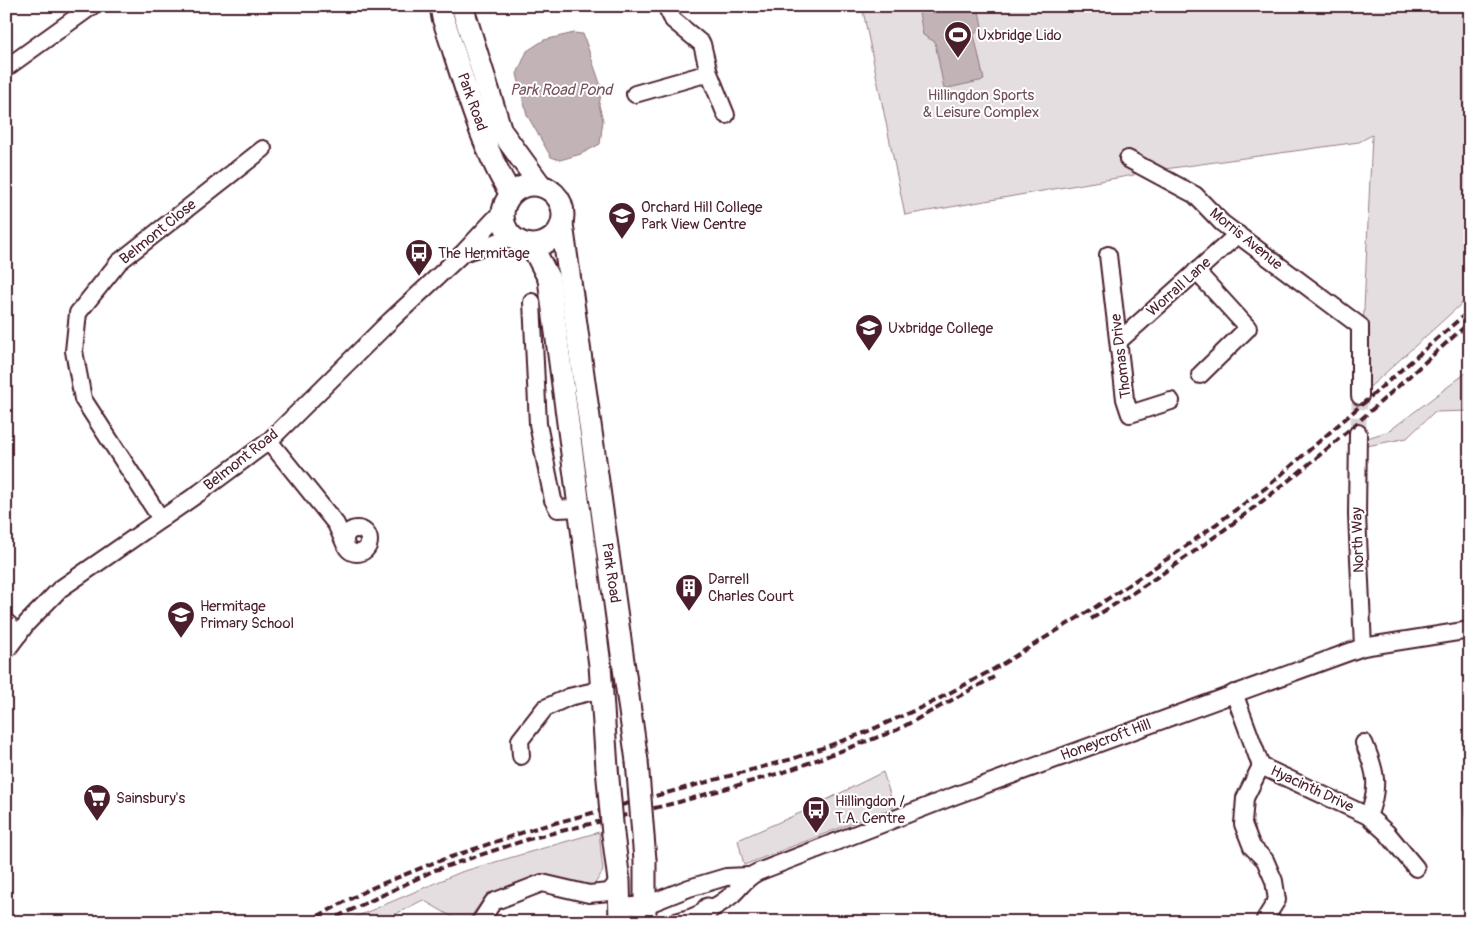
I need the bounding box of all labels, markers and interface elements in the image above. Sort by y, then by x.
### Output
sports icon: Uxbridge Lido [943,20,973,59]
place label: Uxbridge Lido [977,26,1062,45]
street label: Park Road [453,70,491,134]
water label: Park Road Pond [510,80,614,100]
park label: Hillingdon Sports & Leisure Complex [923,86,1039,122]
street label: Belmont Close [116,195,201,269]
place label: Orchard Hill College Park View Centre [641,198,763,234]
school or university icon: Orchard Hill College Park View Centre [607,201,637,240]
street label: Morris Avenue [1206,204,1287,275]
bus stop icon: The Hermitage [404,238,434,277]
place label: The Hermitage [438,244,530,263]
street label: Worrall Lane [1143,253,1215,321]
street label: Thomas Drive [1106,312,1136,399]
school or university icon: Uxbridge College [854,313,884,352]
place label: Uxbridge College [888,319,994,338]
street label: Belmont Road [200,425,282,495]
street label: North Way [1347,506,1369,573]
street label: Park Road [597,542,625,604]
place label: Darrell Charles Court [708,570,795,606]
building icon: Darrell Charles Court [674,573,704,612]
place label: Hermitage Primary School [200,597,294,633]
school or university icon: Hermitage Primary School [166,600,196,639]
street label: Honeycroft Hill [1058,715,1154,765]
street label: Hyacinth Drive [1267,761,1357,817]
supermarket icon: Sainsbury's [82,783,112,822]
place label: Sainsbury's [116,789,185,808]
place label: Hillingdon / T.A. Centre [835,792,906,828]
bus stop icon: Hillingdon / T.A. Centre [801,795,831,834]

